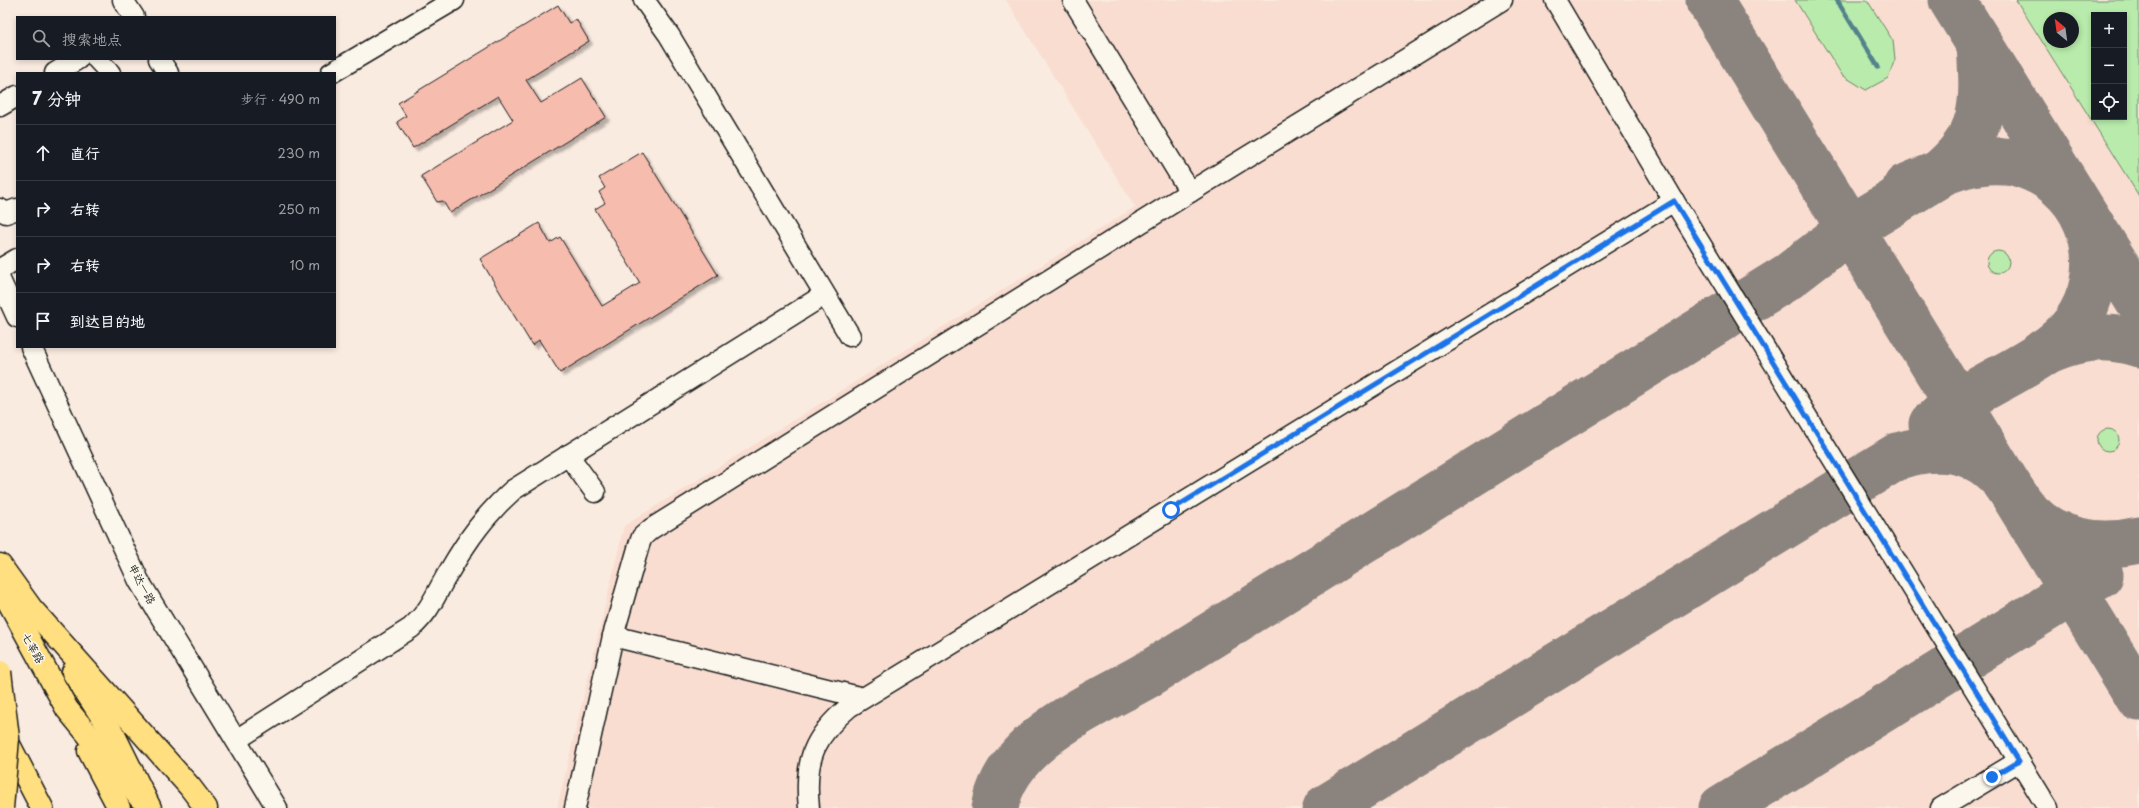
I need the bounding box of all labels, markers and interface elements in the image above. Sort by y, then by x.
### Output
north arrow [2043,12,2079,48]
map controls [2091,12,2127,120]
button: + [2091,12,2127,48]
search box [16,16,336,60]
icon: search [30,27,52,49]
text: 搜索地点 [62,27,122,50]
button: − [2091,48,2127,84]
button: locate [2091,84,2127,120]
text: 7 分钟 [32,85,81,111]
text: 步行 · 490 m [241,89,320,108]
text: 直行 [70,141,100,164]
icon: ahead [32,142,54,164]
text: 230 m [278,143,320,162]
text: 右转 [70,197,100,220]
icon: right [32,198,54,220]
text: 250 m [278,199,320,218]
text: 右转 [70,253,100,276]
icon: right [32,254,54,276]
text: 10 m [290,255,320,274]
text: 到达目的地 [70,309,145,332]
icon: arrive [32,310,54,332]
route start [1162,501,1180,519]
street label: 申达一路 [125,560,160,607]
street label: 七莘路 [18,629,49,666]
route end [1983,768,2001,786]

